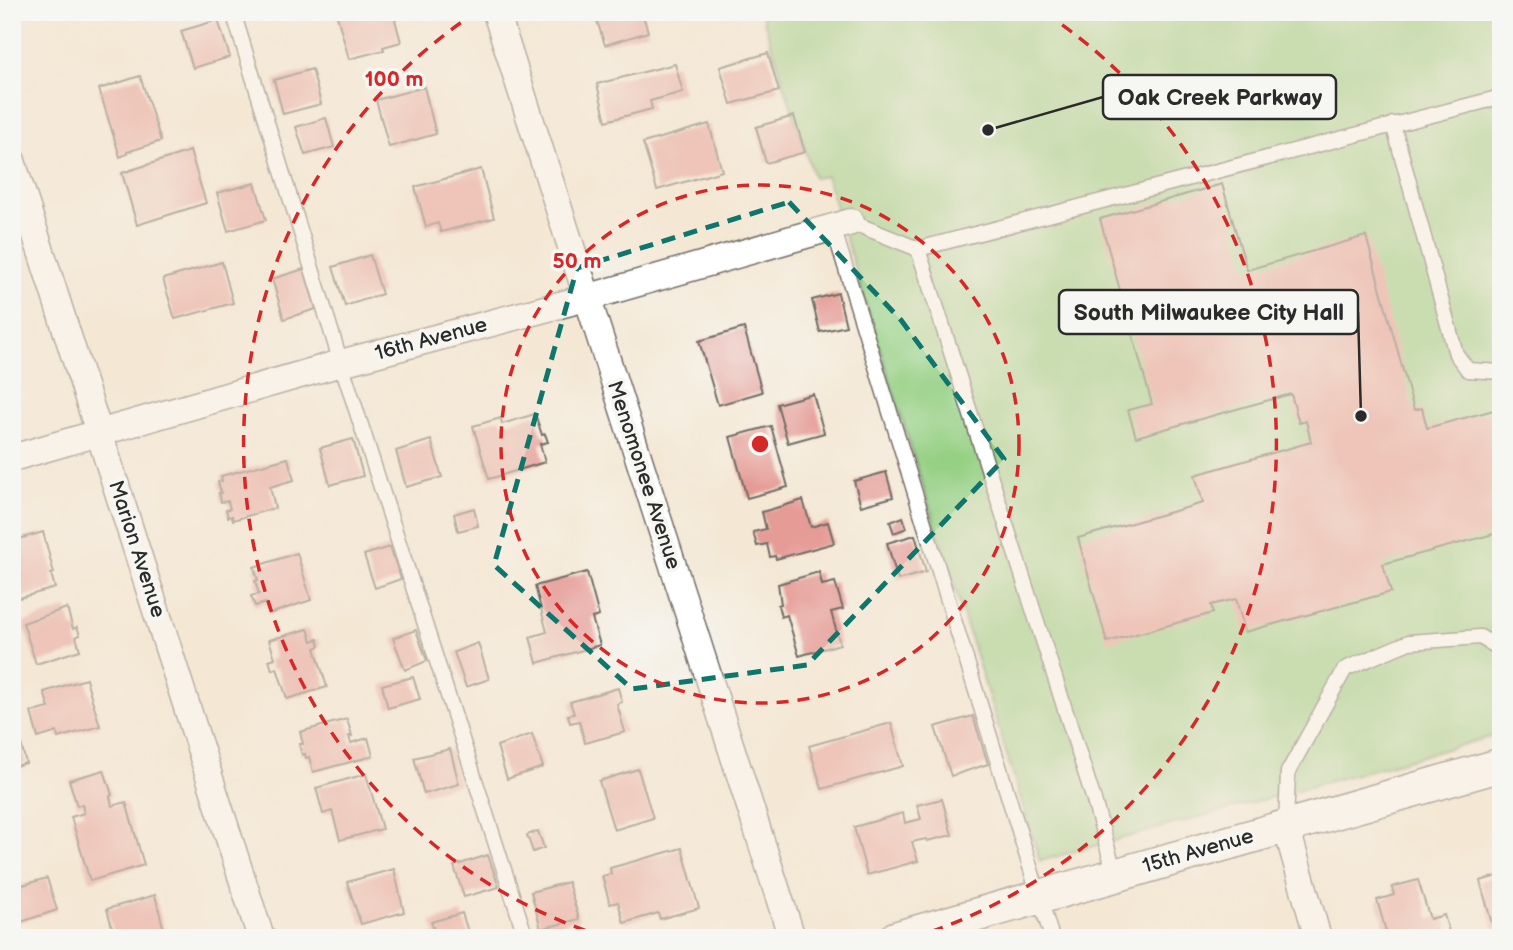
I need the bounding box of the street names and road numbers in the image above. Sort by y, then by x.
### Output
street label: 16th Avenue [372,312,490,366]
street label: Menomonee Avenue [602,378,686,572]
street label: Marion Avenue [103,477,171,621]
street label: 15th Avenue [1140,823,1256,879]

